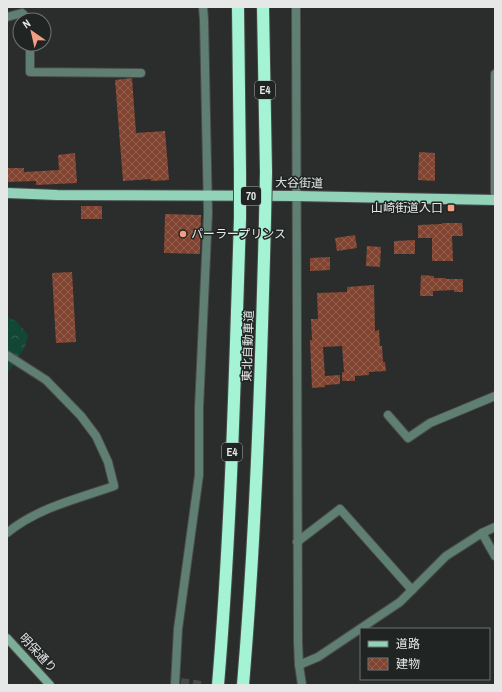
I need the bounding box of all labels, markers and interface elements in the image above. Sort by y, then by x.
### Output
north arrow [12,12,52,52]
text: N [20,16,33,31]
road number: E4 [255,81,275,99]
street label: 大谷街道 [275,175,323,191]
road number: 70 [241,187,261,205]
place label: 山崎街道入口 [371,200,443,216]
marker: 山崎街道入口 [446,203,456,213]
place label: パーラープリンス [191,226,286,242]
marker: パーラープリンス [178,229,188,239]
street label: 東北自動車道 [239,310,257,382]
road number: E4 [222,443,242,461]
legend [360,628,490,680]
street label: 明保通り [16,630,60,676]
text: 道路 [396,636,420,652]
text: 建物 [396,656,420,672]

